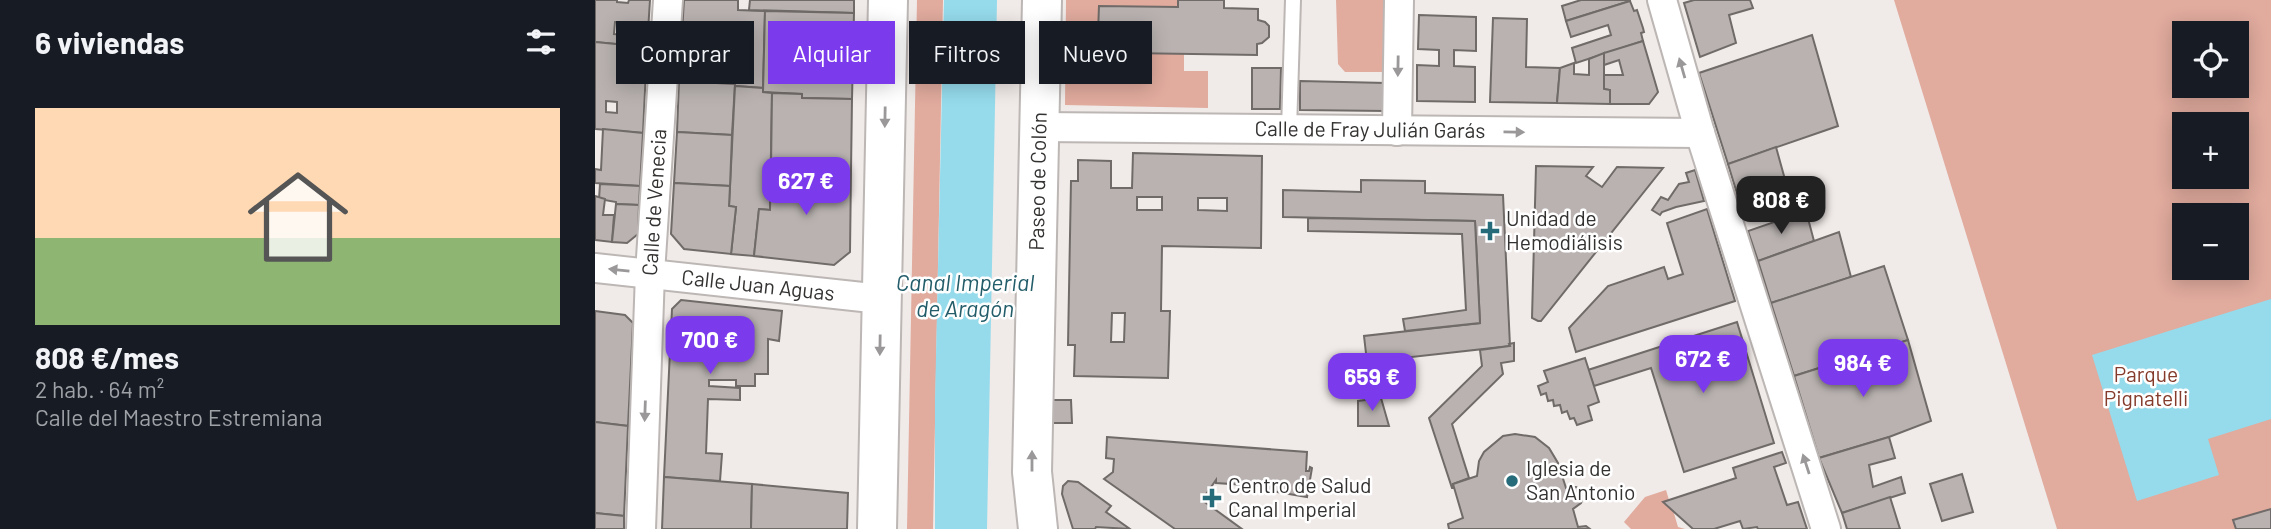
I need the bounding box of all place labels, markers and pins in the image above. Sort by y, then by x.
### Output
pin: 627 € [757,158,855,217]
pin: 808 € [1732,176,1830,236]
place label: Unidad de Hemodiálisis [1506,205,1623,254]
marker: Unidad de Hemodiálisis [1480,221,1500,241]
pin: 700 € [661,316,759,376]
pin: 672 € [1654,336,1752,395]
pin: 984 € [1814,340,1912,399]
pin: 659 € [1323,354,1421,413]
place label: Iglesia de San Antonio [1526,455,1635,504]
place label: Centro de Salud Canal Imperial [1228,472,1371,521]
marker: Iglesia de San Antonio [1504,473,1520,489]
marker: Centro de Salud Canal Imperial [1202,488,1222,508]

